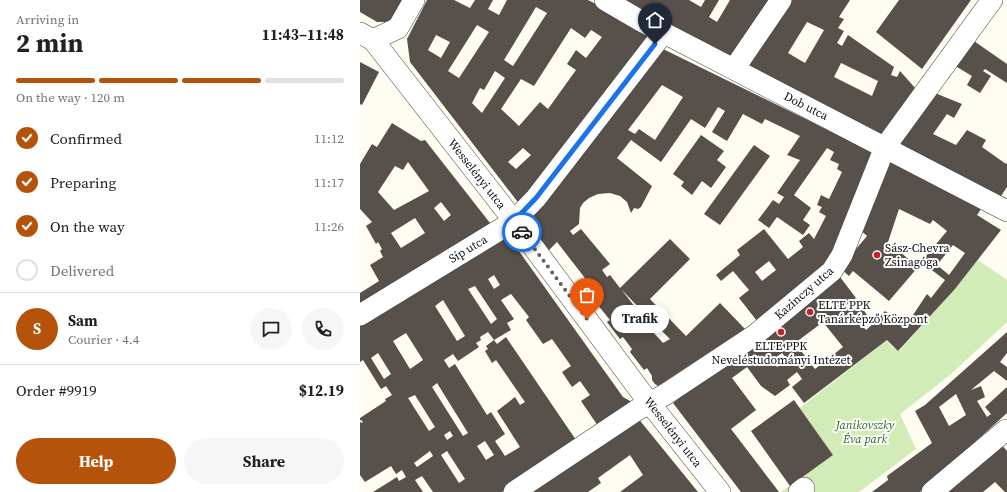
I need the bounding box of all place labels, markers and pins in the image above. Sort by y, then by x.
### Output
pin [638,3,672,44]
place label: Sász-Chevra Zsinagóga [885,240,951,270]
marker: Sász-Chevra Zsinagóga [872,250,882,260]
pin [570,278,604,319]
place label: ELTE PPK Tanárképző Központ [818,297,928,327]
callout: Trafik [611,305,669,333]
marker: ELTE PPK Tanárképző Központ [805,307,815,317]
marker: ELTE PPK Neveléstudományi Intézet [776,327,786,337]
place label: ELTE PPK Neveléstudományi Intézet [711,338,851,368]

